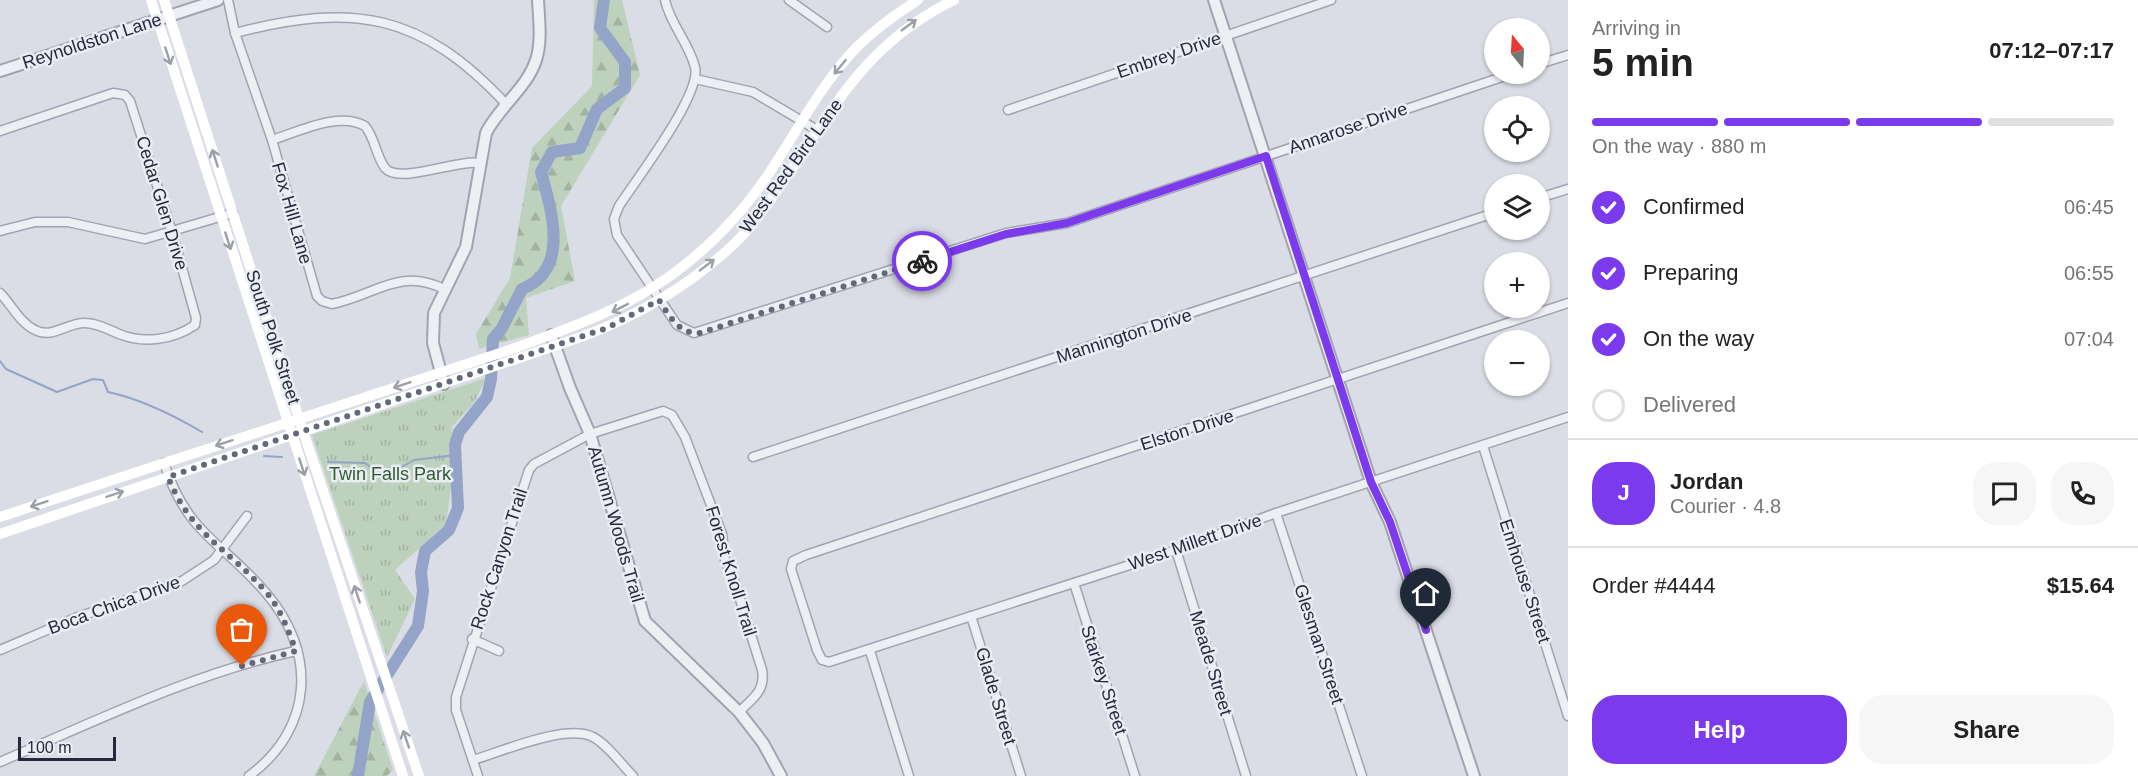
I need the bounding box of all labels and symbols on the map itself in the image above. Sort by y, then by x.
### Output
street label: Reynoldston Lane [20,9,164,73]
north arrow [1484,18,1550,84]
one-way arrow [901,19,917,32]
street label: Embrey Drive [1114,28,1224,82]
one-way arrow [164,46,175,65]
one-way arrow [834,58,847,74]
street label: West Red Bird Lane [736,95,846,237]
street label: Annarose Drive [1286,98,1410,158]
street label: Cedar Glen Drive [132,134,192,272]
one-way arrow [209,149,220,168]
street label: Fox Hill Lane [268,160,316,266]
one-way arrow [223,231,234,250]
courier [892,231,952,291]
one-way arrow [698,259,714,272]
street label: South Polk Street [242,267,304,407]
one-way arrow [611,302,629,314]
street label: Mannington Drive [1054,305,1194,367]
one-way arrow [393,380,412,391]
street label: Elston Drive [1138,405,1236,455]
one-way arrow [215,438,234,449]
street label: Autumn Woods Trail [584,444,648,604]
one-way arrow [297,457,308,476]
park label: Twin Falls Park [329,464,452,484]
street label: Rock Canyon Trail [467,486,531,632]
one-way arrow [105,488,124,499]
one-way arrow [30,499,49,510]
street label: Forest Knoll Trail [702,504,760,638]
street label: West Millett Drive [1126,510,1264,574]
street label: Emhouse Street [1496,517,1554,645]
pin [1400,568,1451,630]
street label: Boca Chica Drive [45,572,183,638]
street label: Glesman Street [1290,581,1348,707]
one-way arrow [351,585,362,604]
pin [216,604,267,666]
street label: Meade Street [1186,608,1236,718]
street label: Starkey Street [1077,623,1131,737]
street label: Glade Street [972,645,1020,747]
one-way arrow [399,730,410,749]
scale bar [18,734,116,762]

